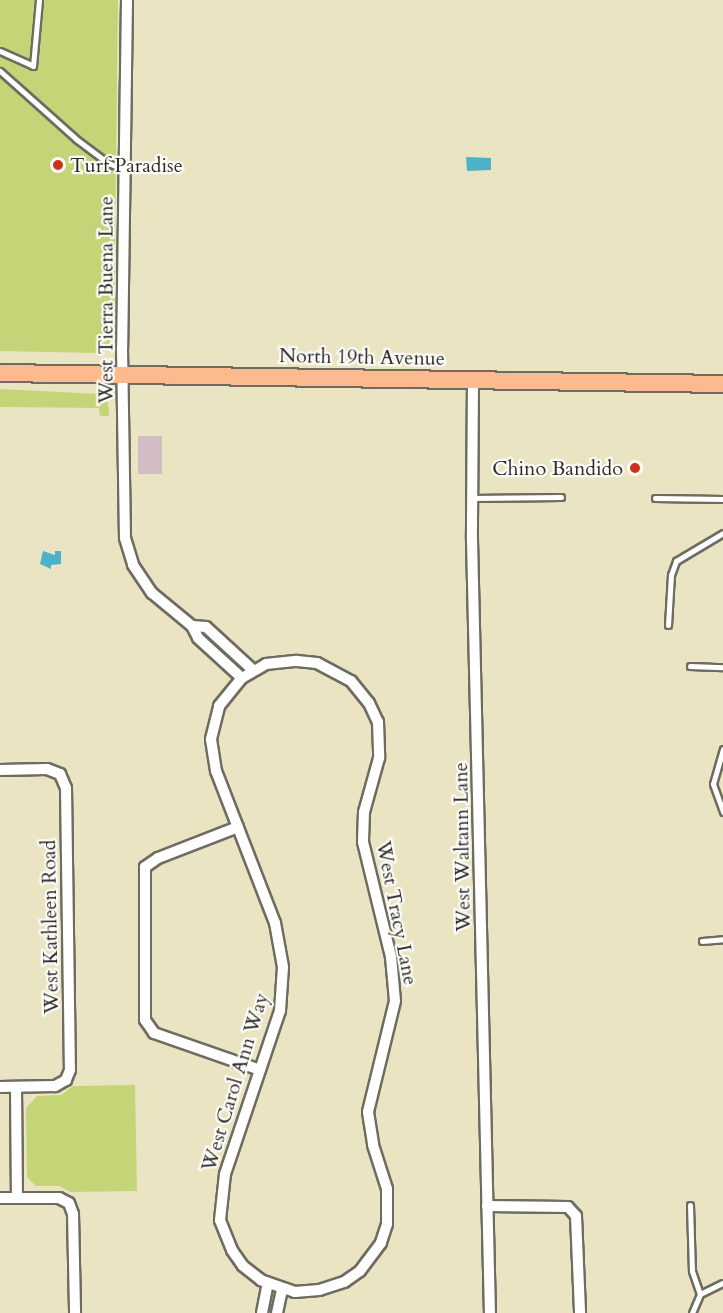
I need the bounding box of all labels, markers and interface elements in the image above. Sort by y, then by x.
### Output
place label: Turf Paradise [70,153,183,177]
marker: Turf Paradise [51,158,65,172]
street label: West Tierra Buena Lane [94,196,118,404]
street label: North 19th Avenue [279,344,445,370]
place label: Chino Bandido [492,456,623,480]
marker: Chino Bandido [628,461,642,475]
street label: West Waltann Lane [449,762,475,932]
street label: West Tracy Lane [371,839,423,987]
street label: West Kathleen Road [36,840,64,1014]
street label: West Carol Ann Way [196,990,274,1174]

